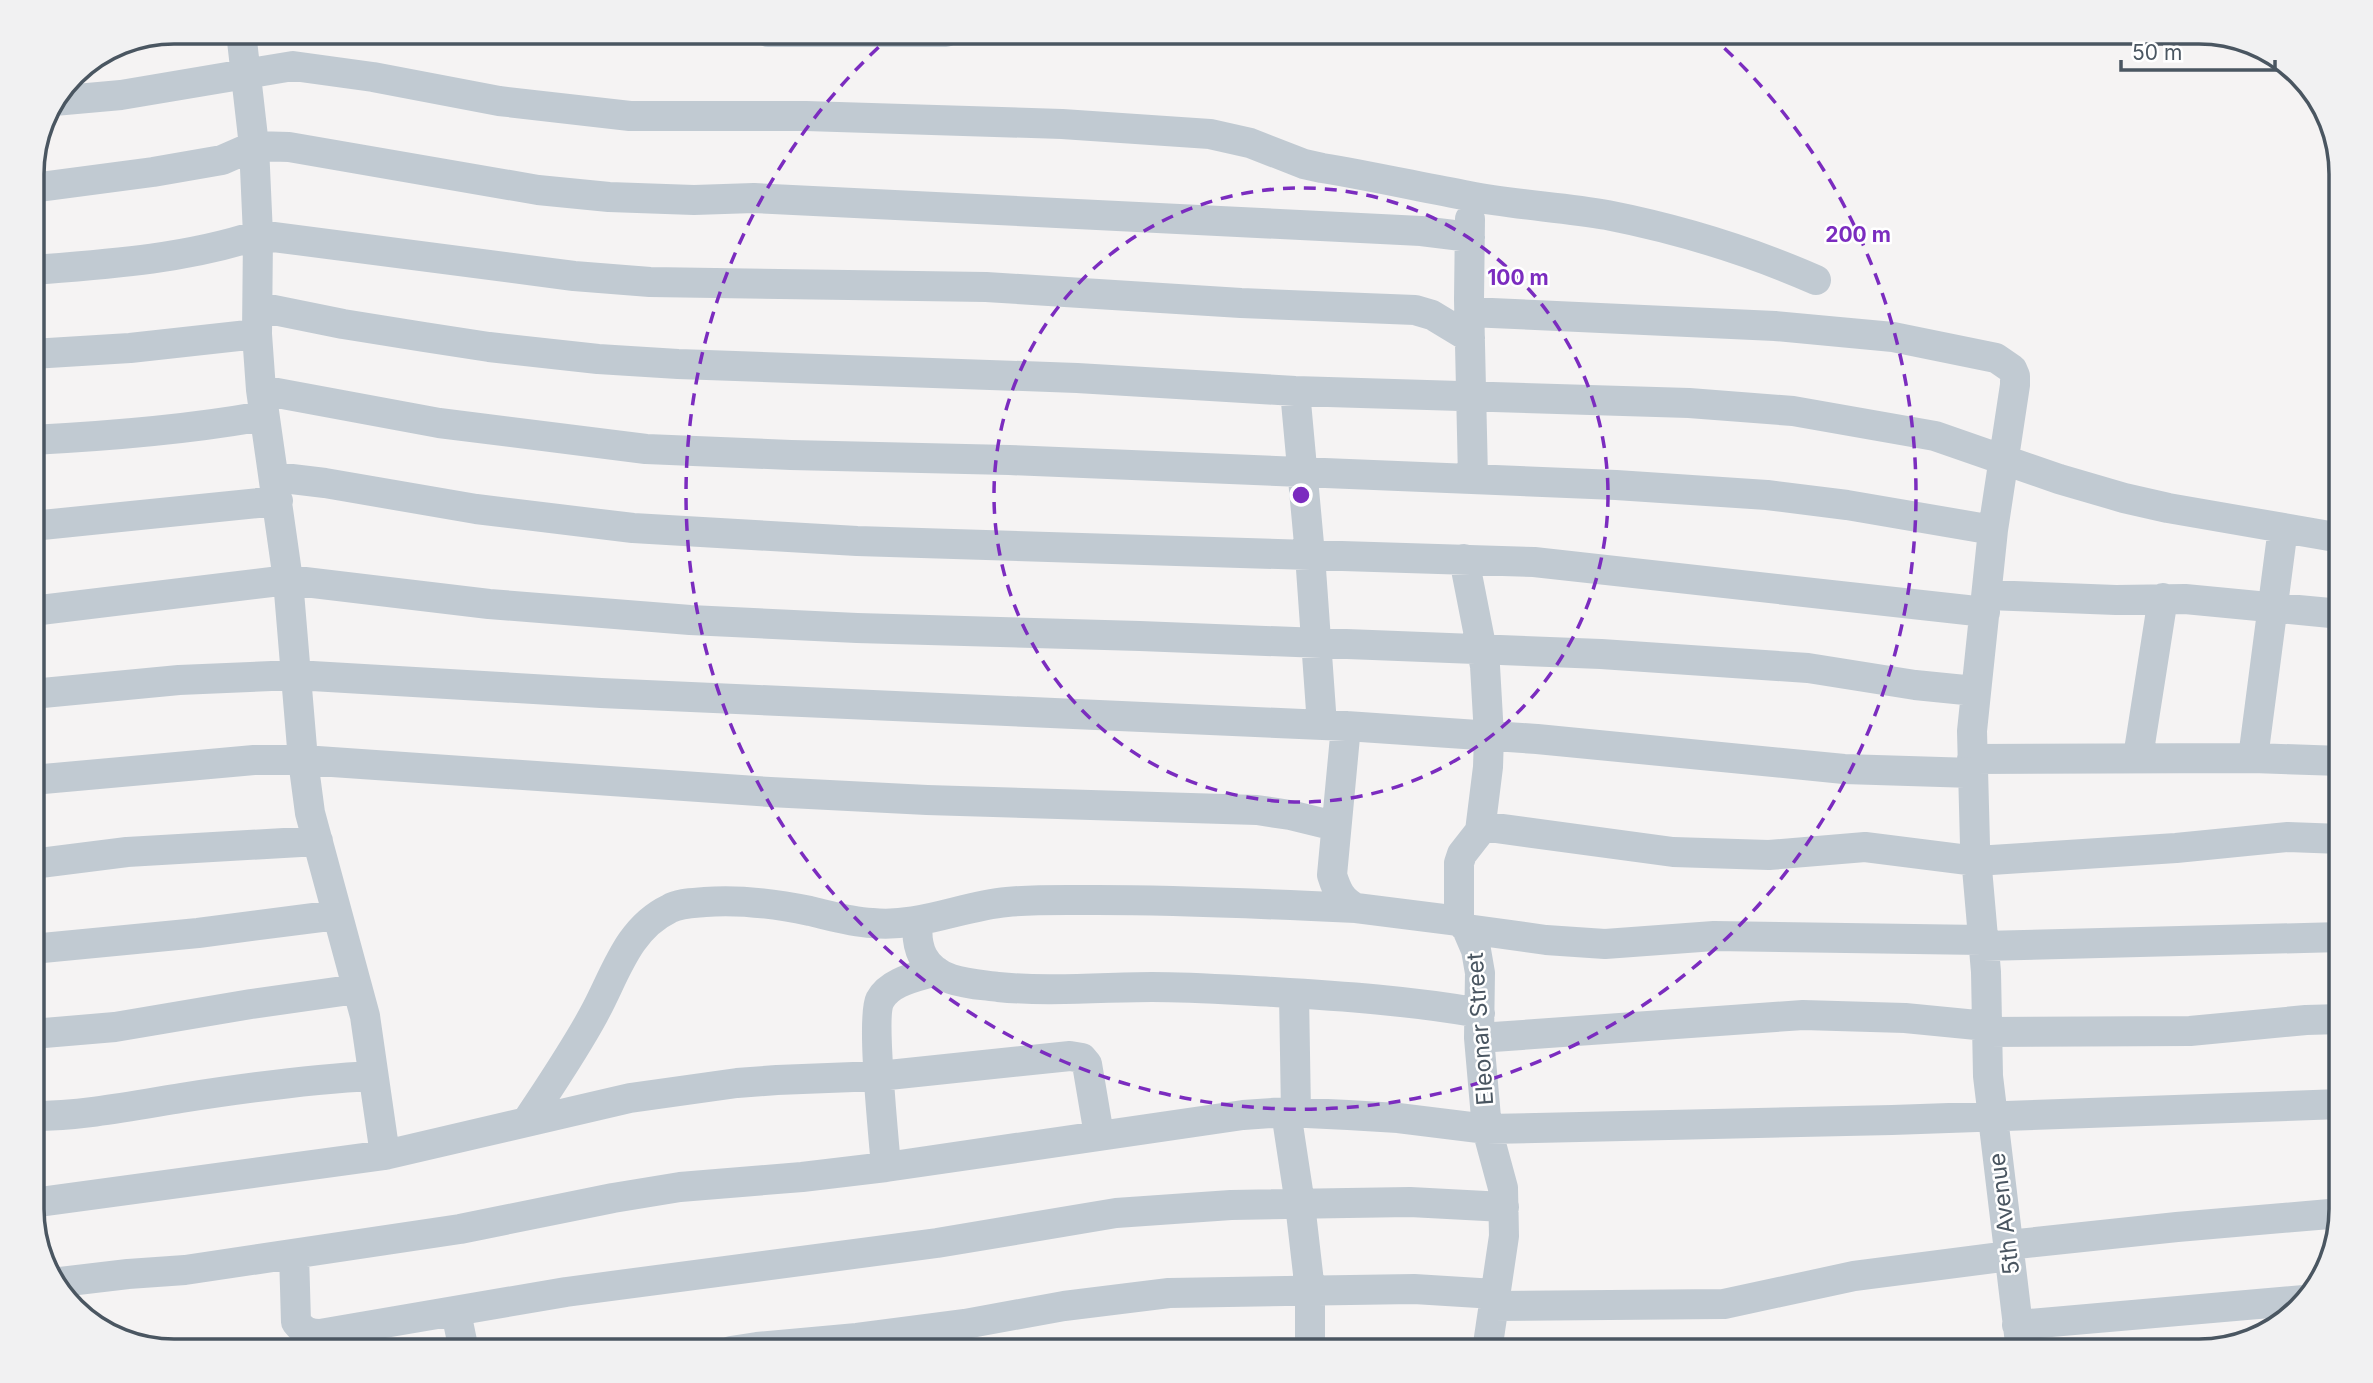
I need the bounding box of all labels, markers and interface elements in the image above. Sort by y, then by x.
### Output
scale bar [2121,28,2275,72]
text: 50 m [2132,40,2182,65]
text: 200 m [1825,222,1891,247]
text: 100 m [1487,265,1549,290]
centre of rings [1289,483,1313,507]
street label: Eleonar Street [1461,951,1499,1106]
street label: 5th Avenue [1983,1152,2025,1276]

